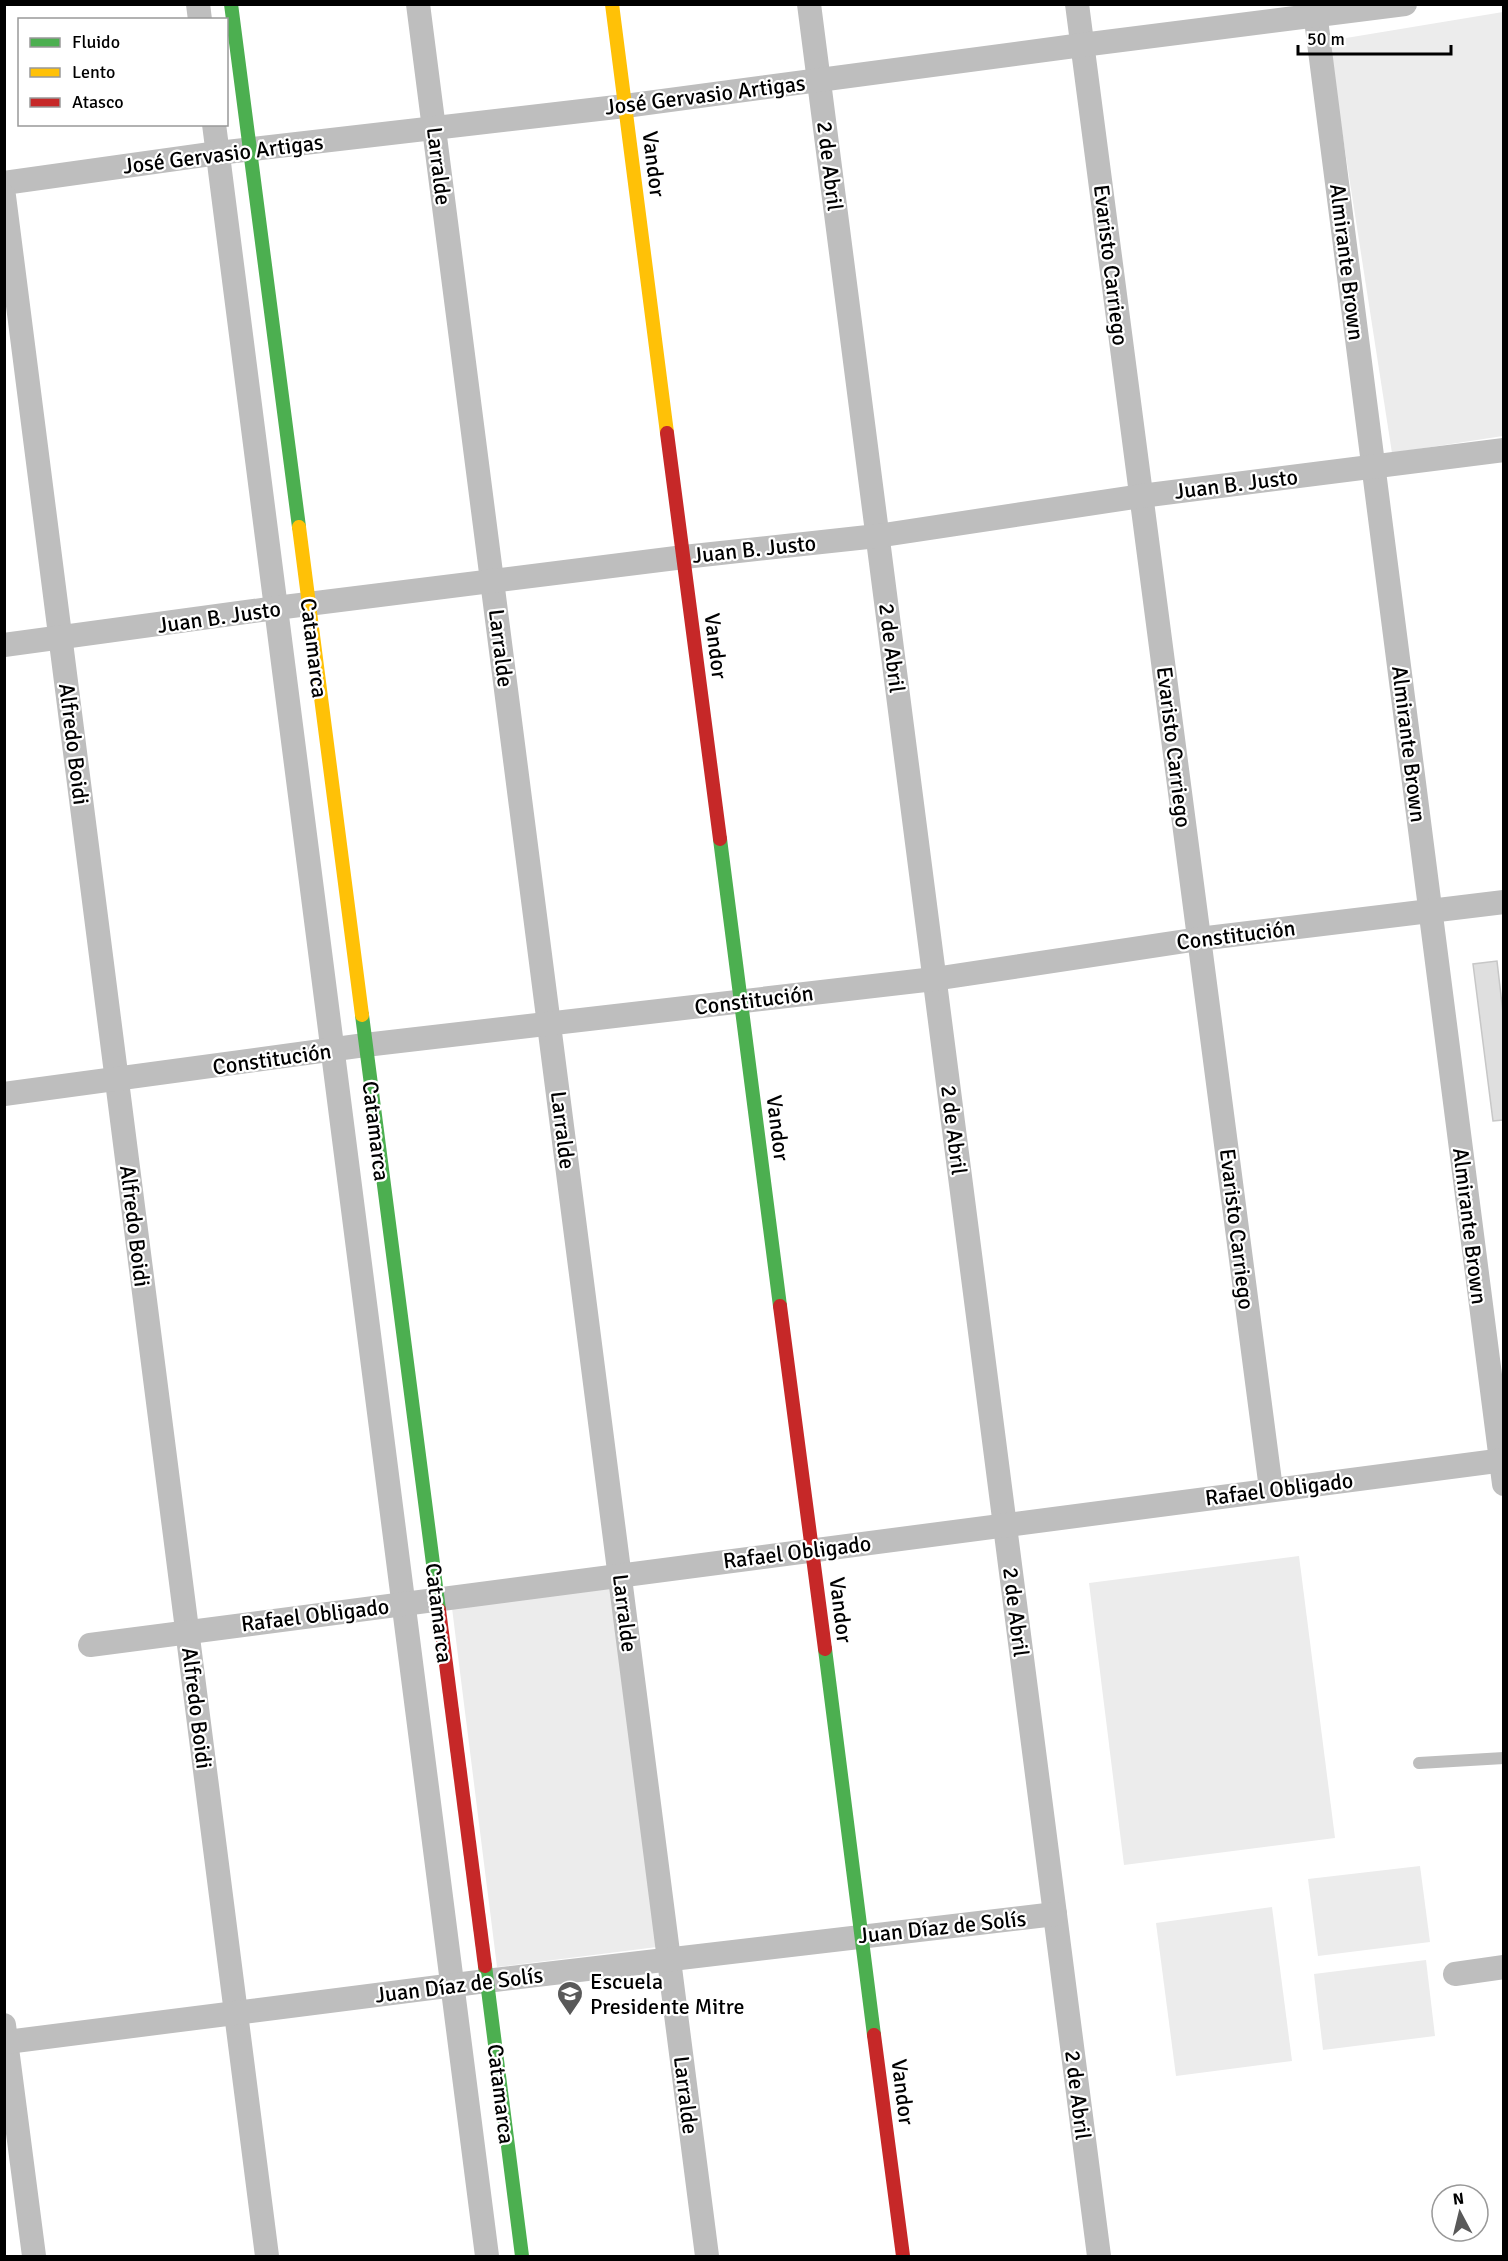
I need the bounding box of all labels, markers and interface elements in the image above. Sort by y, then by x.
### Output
legend [18,18,228,126]
scale bar [1298,18,1451,56]
text: 50 m [1307,28,1345,50]
text: Fluido [72,31,120,53]
text: Lento [72,61,115,83]
street label: José Gervasio Artigas [603,69,807,121]
text: Atasco [72,91,124,113]
street label: 2 de Abril [811,120,849,212]
street label: Larralde [421,125,457,207]
street label: José Gervasio Artigas [121,128,325,180]
street label: Vandor [637,130,671,198]
street label: Almirante Brown [1324,182,1370,342]
street label: Evaristo Carriego [1088,183,1134,347]
street label: Juan B. Justo [1173,463,1299,505]
street label: Juan B. Justo [691,529,817,569]
street label: Juan B. Justo [156,595,282,639]
street label: Catamarca [294,596,334,700]
street label: 2 de Abril [873,602,911,694]
street label: Larralde [483,607,519,689]
street label: Vandor [699,612,733,680]
street label: Almirante Brown [1386,664,1432,824]
street label: Evaristo Carriego [1151,665,1197,829]
street label: Alfredo Boidi [53,682,95,806]
street label: Constitución [1175,914,1297,956]
street label: Constitución [693,979,815,1021]
street label: Constitución [211,1037,333,1081]
street label: Catamarca [356,1079,396,1183]
street label: 2 de Abril [935,1084,973,1176]
street label: Larralde [545,1089,581,1171]
street label: Vandor [761,1094,795,1162]
street label: Almirante Brown [1447,1146,1493,1306]
street label: Evaristo Carriego [1214,1147,1260,1311]
street label: Alfredo Boidi [114,1164,156,1288]
street label: Rafael Obligado [1203,1467,1355,1511]
street label: Rafael Obligado [721,1530,873,1574]
street label: Catamarca [419,1561,459,1665]
street label: 2 de Abril [997,1566,1035,1658]
street label: Larralde [607,1572,643,1654]
street label: Vandor [824,1576,858,1644]
street label: Rafael Obligado [239,1593,391,1637]
street label: Alfredo Boidi [176,1646,218,1770]
street label: Juan Díaz de Solís [857,1905,1027,1949]
street label: Juan Díaz de Solís [373,1961,545,2009]
place label: Escuela Presidente Mitre [590,1968,744,2020]
school or university icon: Escuela Presidente Mitre [555,1979,585,2017]
street label: Catamarca [481,2042,521,2146]
street label: 2 de Abril [1059,2049,1097,2141]
street label: Larralde [668,2054,704,2136]
street label: Vandor [886,2058,920,2126]
north arrow [1430,2183,1490,2243]
text: N [1452,2189,1465,2210]

